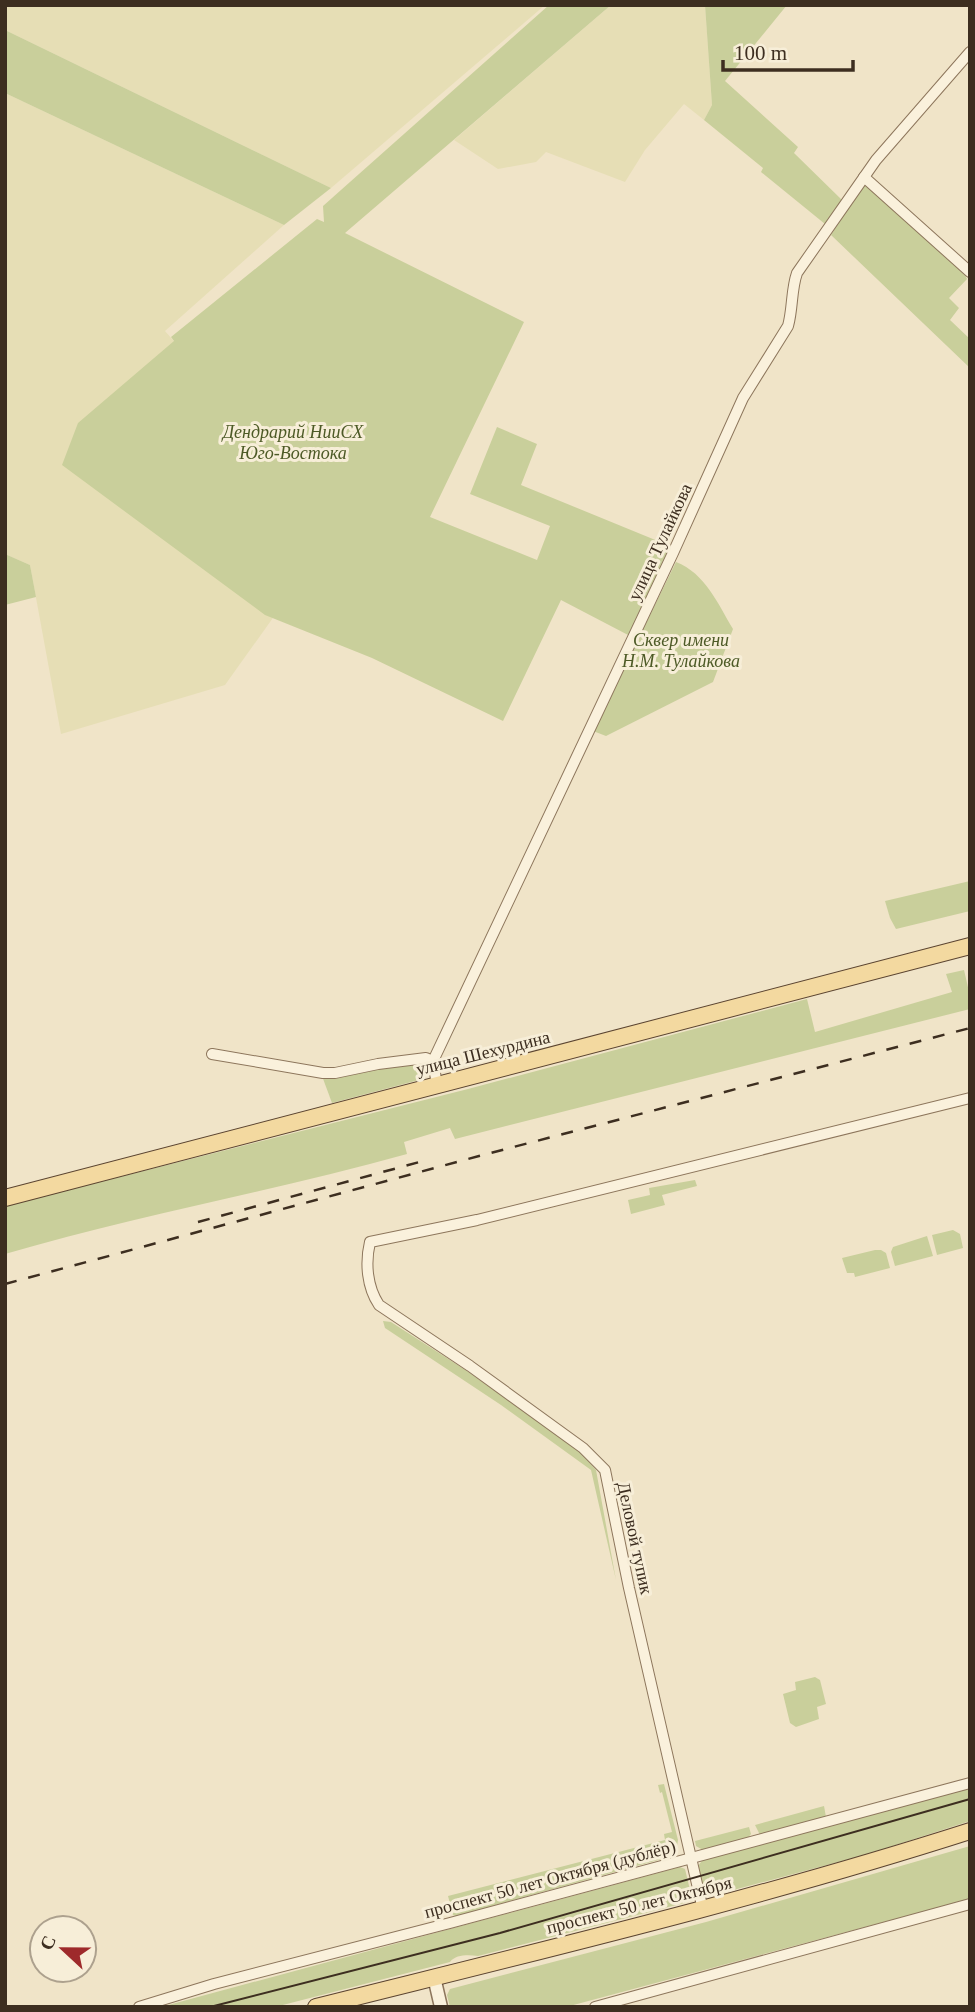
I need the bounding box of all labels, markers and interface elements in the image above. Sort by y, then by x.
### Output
scale bar [723,28,852,72]
text: 100 m [734,41,787,65]
park label: Дендрарий НииСХ Юго-Востока [221,422,364,463]
street label: улица Тулайкова [624,480,696,604]
park label: Сквер имени Н.М. Тулайкова [621,630,740,671]
street label: улица Шехурдина [414,1027,552,1079]
street label: Деловой тупик [613,1480,657,1596]
street label: проспект 50 лет Октября (дублёр) [422,1835,678,1923]
street label: проспект 50 лет Октября [544,1872,734,1938]
north arrow [28,1914,98,1984]
text: С [35,1933,60,1953]

